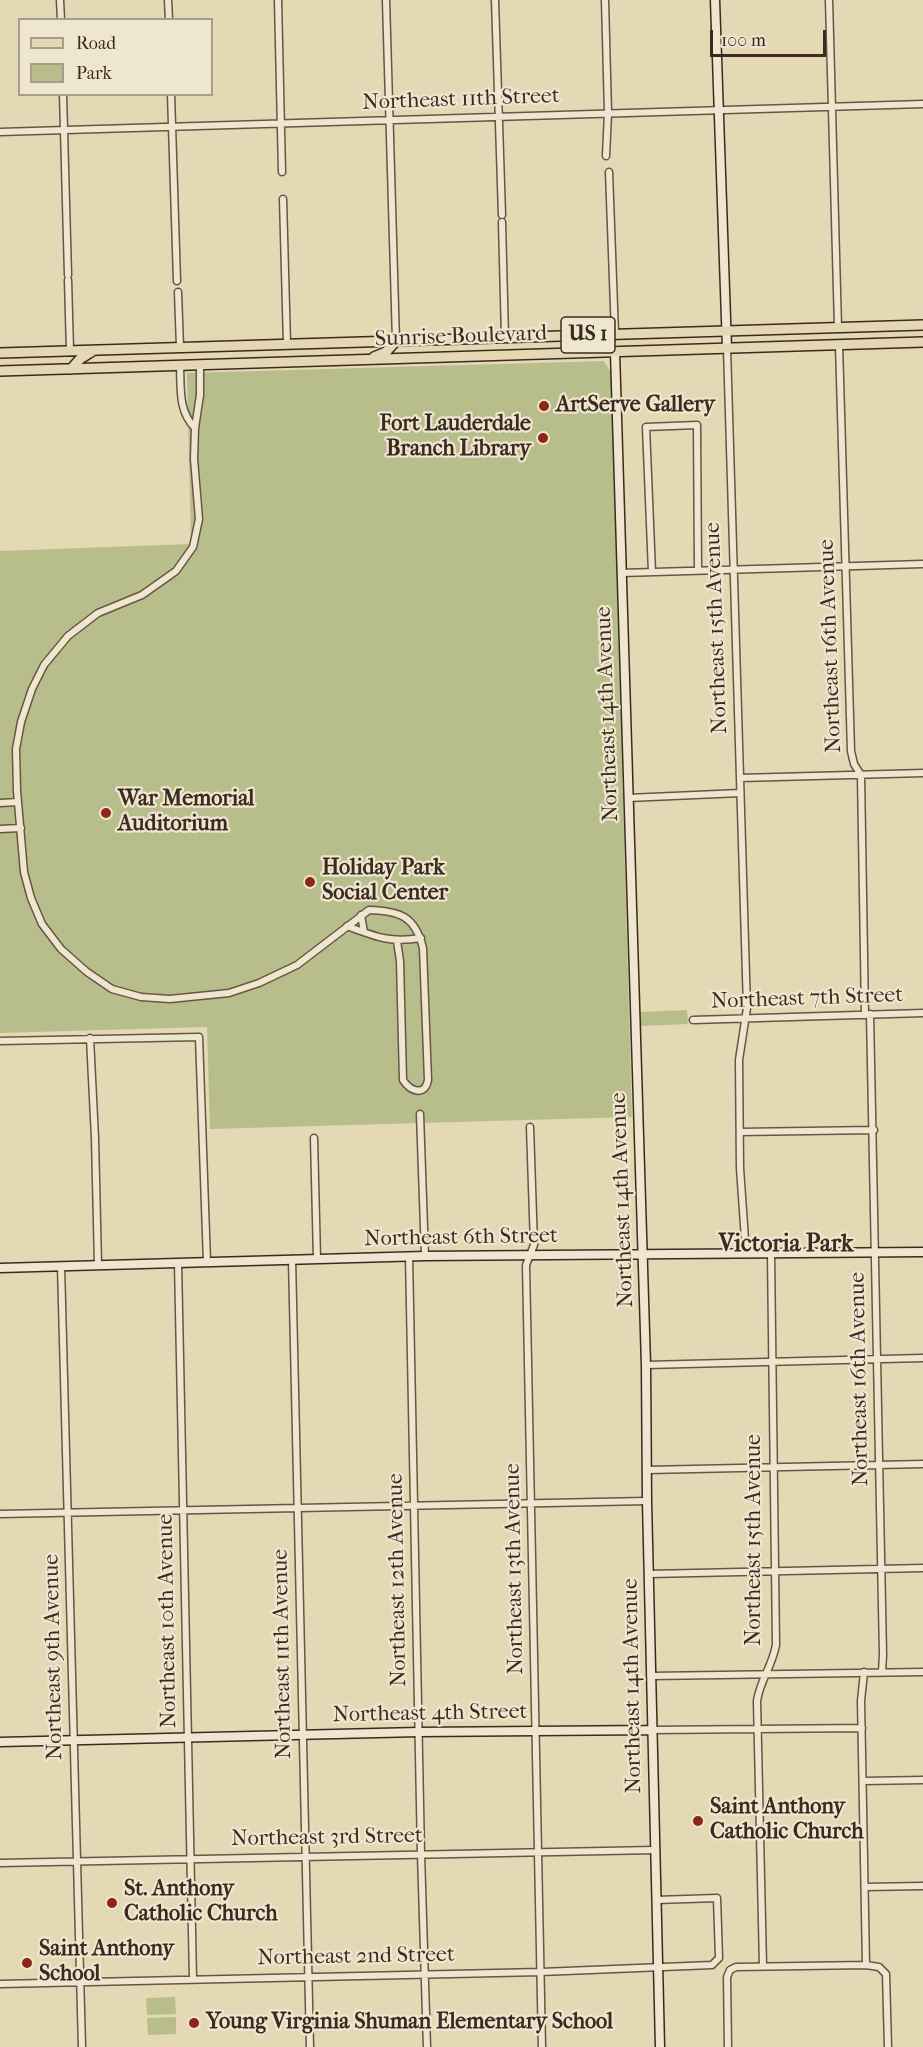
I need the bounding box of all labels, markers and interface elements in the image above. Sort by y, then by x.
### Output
legend [18,18,213,96]
scale bar [713,18,828,56]
text: 100 m [721,30,766,51]
text: Road [76,33,116,54]
text: Park [76,63,112,84]
street label: Northeast 11th Street [362,83,560,117]
road number: US 1 [561,317,615,353]
street label: Sunrise Boulevard [374,321,548,353]
place label: ArtServe Gallery [556,393,715,419]
marker: ArtServe Gallery [537,399,551,413]
place label: Fort Lauderdale Branch Library [380,412,531,464]
marker: Fort Lauderdale Branch Library [536,431,550,445]
street label: Northeast 15th Avenue [700,522,734,734]
street label: Northeast 16th Avenue [814,538,848,754]
street label: Northeast 14th Avenue [591,606,625,822]
place label: War Memorial Auditorium [118,787,254,838]
marker: War Memorial Auditorium [99,806,113,820]
place label: Holiday Park Social Center [322,856,448,908]
marker: Holiday Park Social Center [303,875,317,889]
street label: Northeast 7th Street [710,982,904,1016]
street label: Northeast 14th Avenue [606,1092,640,1308]
street label: Northeast 6th Street [364,1223,558,1253]
district label: Victoria Park [719,1231,853,1259]
street label: Northeast 16th Avenue [845,1272,875,1486]
street label: Northeast 15th Avenue [742,1434,768,1646]
street label: Northeast 13th Avenue [500,1463,530,1675]
street label: Northeast 12th Avenue [383,1473,413,1687]
street label: Northeast 10th Avenue [153,1514,183,1728]
street label: Northeast 11th Avenue [268,1549,298,1759]
street label: Northeast 9th Avenue [39,1554,69,1760]
street label: Northeast 14th Avenue [618,1578,648,1794]
street label: Northeast 4th Street [332,1699,528,1729]
place label: Saint Anthony Catholic Church [710,1795,863,1846]
marker: Saint Anthony Catholic Church [691,1814,705,1828]
street label: Northeast 3rd Street [231,1823,423,1853]
place label: St. Anthony Catholic Church [124,1877,277,1928]
marker: St. Anthony Catholic Church [105,1896,119,1910]
place label: Saint Anthony School [39,1937,174,1988]
street label: Northeast 2nd Street [257,1942,455,1972]
marker: Saint Anthony School [20,1956,34,1970]
place label: Young Virginia Shuman Elementary School [206,2010,613,2036]
marker: Young Virginia Shuman Elementary School [187,2016,201,2030]

